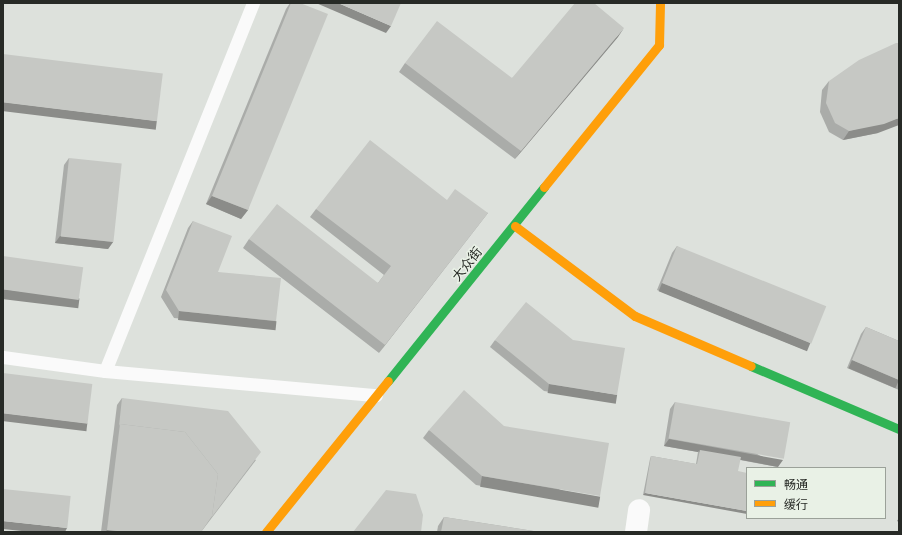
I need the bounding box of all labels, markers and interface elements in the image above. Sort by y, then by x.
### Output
street label: 大众街 [449,244,485,284]
legend [746,467,886,519]
text: 畅通 [784,477,808,492]
text: 缓行 [784,497,808,512]

